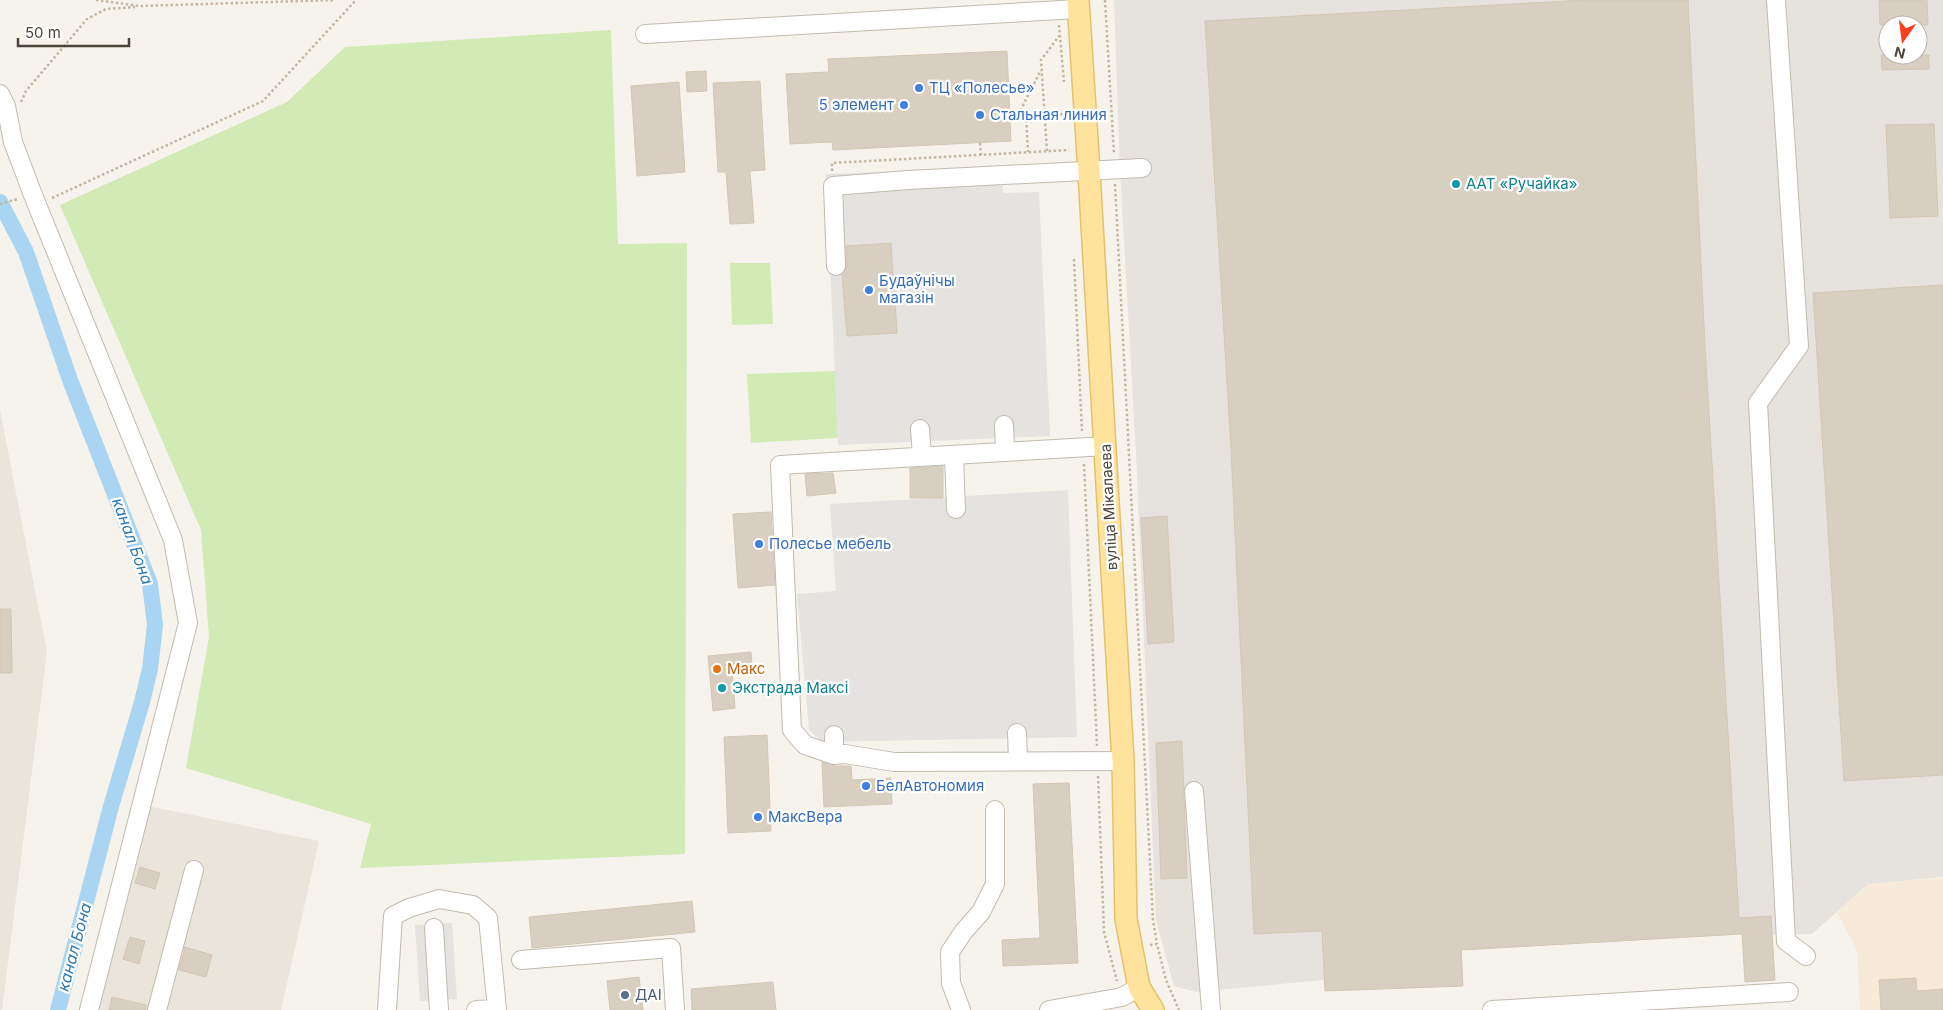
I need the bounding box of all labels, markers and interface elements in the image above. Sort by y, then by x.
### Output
scale bar [18,15,129,47]
north arrow [1878,15,1928,65]
text: 50 m [25,23,61,42]
text: N [1893,44,1907,63]
place label: ТЦ «Полесье» [929,78,1034,97]
marker: ТЦ «Полесье» [913,82,925,94]
place label: 5 элемент [819,95,894,114]
marker: 5 элемент [898,99,910,111]
place label: Стальная линия [990,105,1107,124]
marker: Стальная линия [974,109,986,121]
place label: ААТ «Ручайка» [1466,174,1577,193]
marker: ААТ «Ручайка» [1450,178,1462,190]
place label: Будаўнічы магазін [879,271,955,307]
marker: Будаўнічы магазін [863,284,875,296]
street label: вуліца Мікалаева [1096,443,1121,571]
water label: канал Бона [108,495,158,587]
place label: Полесье мебель [769,534,891,553]
marker: Полесье мебель [753,538,765,550]
place label: Макс [727,659,765,678]
marker: Макс [711,663,723,675]
place label: Экстрада Максі [732,678,848,697]
marker: Экстрада Максі [716,682,728,694]
place label: БелАвтономия [876,776,984,795]
marker: БелАвтономия [860,780,872,792]
place label: МаксBepa [768,807,843,826]
marker: МаксBepa [752,811,764,823]
water label: канал Бона [53,900,95,993]
place label: ДАІ [635,985,662,1004]
marker: ДАІ [619,989,631,1001]

